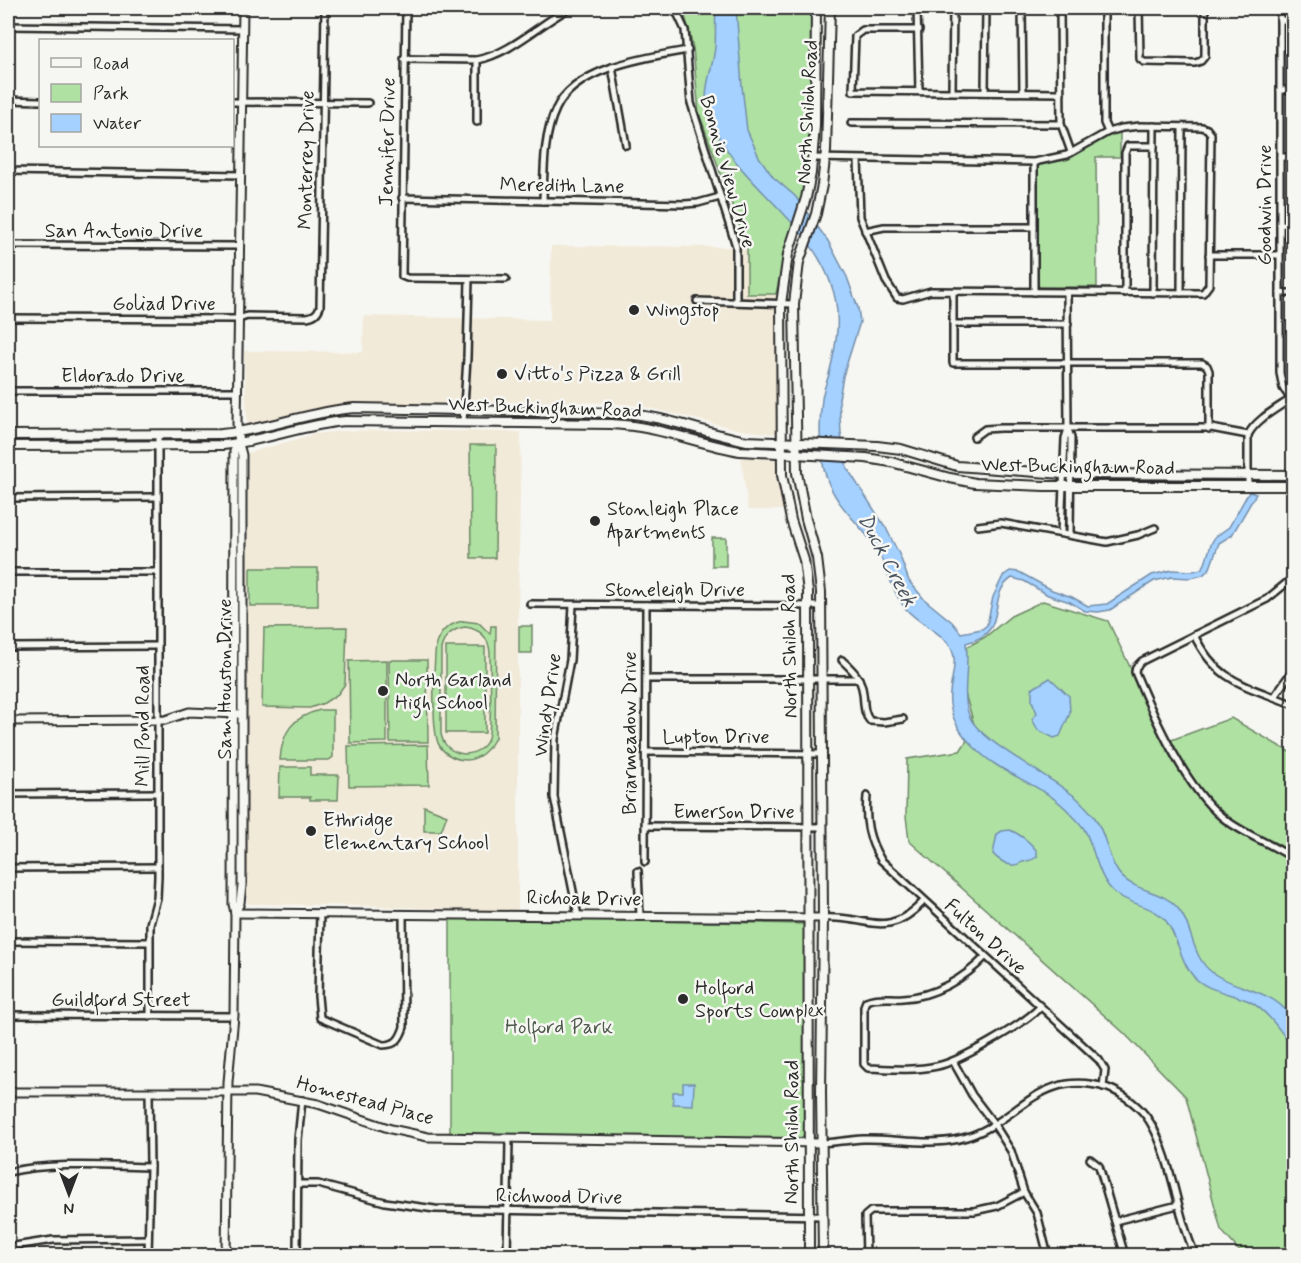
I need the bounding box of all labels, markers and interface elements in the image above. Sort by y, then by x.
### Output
legend [39,39,234,147]
street label: North Shiloh Road [791,39,825,185]
text: Road [93,52,129,76]
street label: Jennifer Drive [373,77,403,207]
text: Park [93,82,129,106]
street label: Monterrey Drive [292,90,322,230]
street label: Bonnie View Drive [692,93,762,251]
text: Water [93,112,142,136]
street label: Goodwin Drive [1252,145,1279,265]
street label: Meredith Lane [499,171,625,201]
street label: San Antonio Drive [45,218,203,245]
street label: Goliad Drive [112,291,216,318]
place label: Wingstop [646,297,719,325]
marker: Wingstop [627,303,641,317]
place label: Vitto's Pizza & Grill [514,361,681,388]
street label: Eldorado Drive [61,363,185,390]
marker: Vitto's Pizza & Grill [495,367,509,381]
street label: West Buckingham Road [448,391,642,427]
street label: West Buckingham Road [981,452,1175,484]
place label: Stonleigh Place Apartments [607,496,739,547]
water label: Duck Creek [851,508,923,612]
marker: Stonleigh Place Apartments [588,514,602,528]
street label: North Shiloh Road [775,574,805,718]
street label: Stoneleigh Drive [605,577,745,604]
street label: Sam Houston Drive [212,599,239,759]
street label: Windy Drive [527,651,569,759]
street label: Briarmeadow Drive [617,651,644,815]
street label: Mill Pond Road [130,665,157,787]
place label: North Garland High School [395,667,512,719]
marker: North Garland High School [376,684,390,698]
street label: Lupton Drive [662,724,770,751]
street label: Emerson Drive [673,799,795,826]
place label: Ethridge Elementary School [323,807,489,857]
marker: Ethridge Elementary School [304,824,318,838]
street label: Richoak Drive [526,885,642,913]
street label: Fulton Drive [938,893,1032,981]
place label: Holford Sports Complex [695,975,824,1025]
street label: Guildford Street [51,987,191,1016]
marker: Holford Sports Complex [676,992,690,1006]
park label: Holford Park [505,1014,613,1043]
street label: North Shiloh Road [779,1060,806,1204]
street label: Homestead Place [293,1070,437,1132]
north arrow [39,1164,99,1224]
street label: Richwood Drive [495,1182,623,1212]
text: N [64,1197,74,1218]

